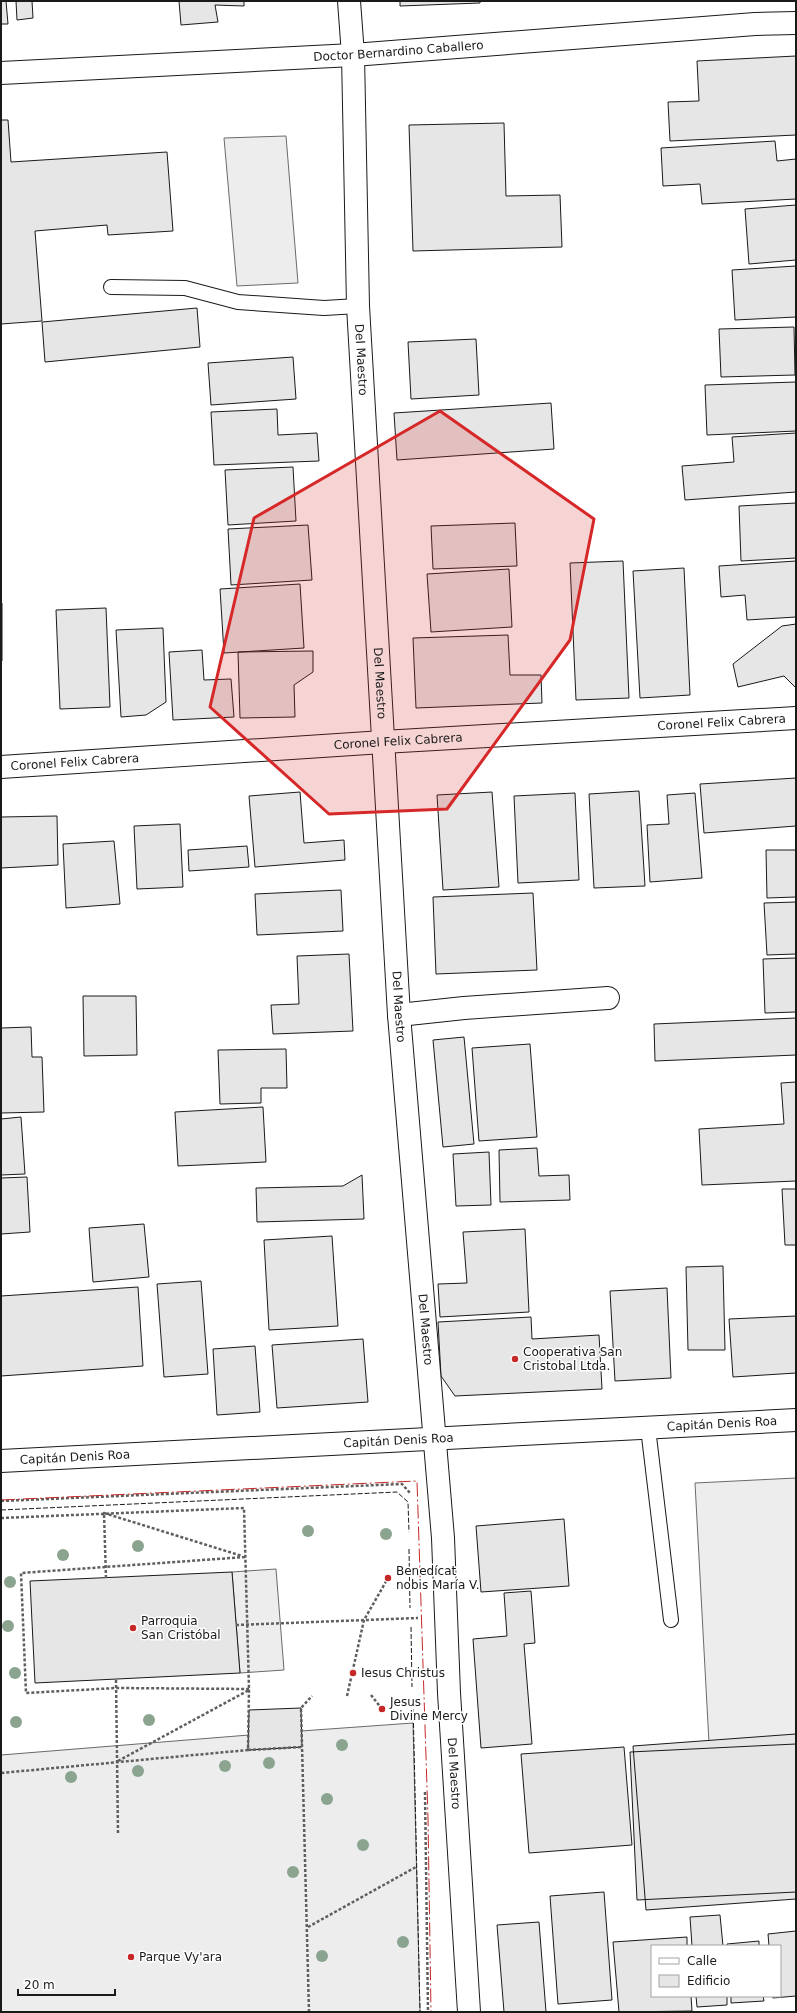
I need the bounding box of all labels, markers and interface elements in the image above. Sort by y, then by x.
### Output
street label: Doctor Bernardino Caballero [313,38,484,64]
street label: Del Maestro [352,323,370,396]
street label: Del Maestro [371,647,389,719]
street label: Coronel Felix Cabrera [657,712,786,733]
street label: Coronel Felix Cabrera [333,730,463,752]
street label: Coronel Felix Cabrera [10,751,140,773]
street label: Del Maestro [389,970,408,1043]
street label: Del Maestro [415,1293,435,1366]
place label: Cooperativa San Cristobal Ltda. [523,1345,622,1373]
marker: Cooperativa San Cristobal Ltda. [510,1354,520,1364]
street label: Capitán Denis Roa [667,1414,778,1434]
street label: Capitán Denis Roa [343,1431,454,1450]
street label: Capitán Denis Roa [19,1447,130,1467]
place label: Benedícat nobis María V. [396,1564,480,1592]
marker: Benedícat nobis María V. [383,1573,393,1583]
place label: Parroquia San Cristóbal [141,1614,221,1642]
marker: Parroquia San Cristóbal [128,1623,138,1633]
place label: Iesus Christus [361,1666,445,1680]
marker: Iesus Christus [348,1668,358,1678]
place label: Jesus Divine Mercy [389,1695,468,1723]
marker: Jesus Divine Mercy [377,1704,387,1714]
street label: Del Maestro [445,1737,463,1810]
legend [651,1945,781,1997]
place label: Parque Vy'ara [139,1950,222,1964]
marker: Parque Vy'ara [126,1952,136,1962]
text: Calle [687,1954,717,1968]
scale bar [18,1971,115,1997]
text: Edificio [687,1974,730,1988]
text: 20 m [24,1978,55,1992]

